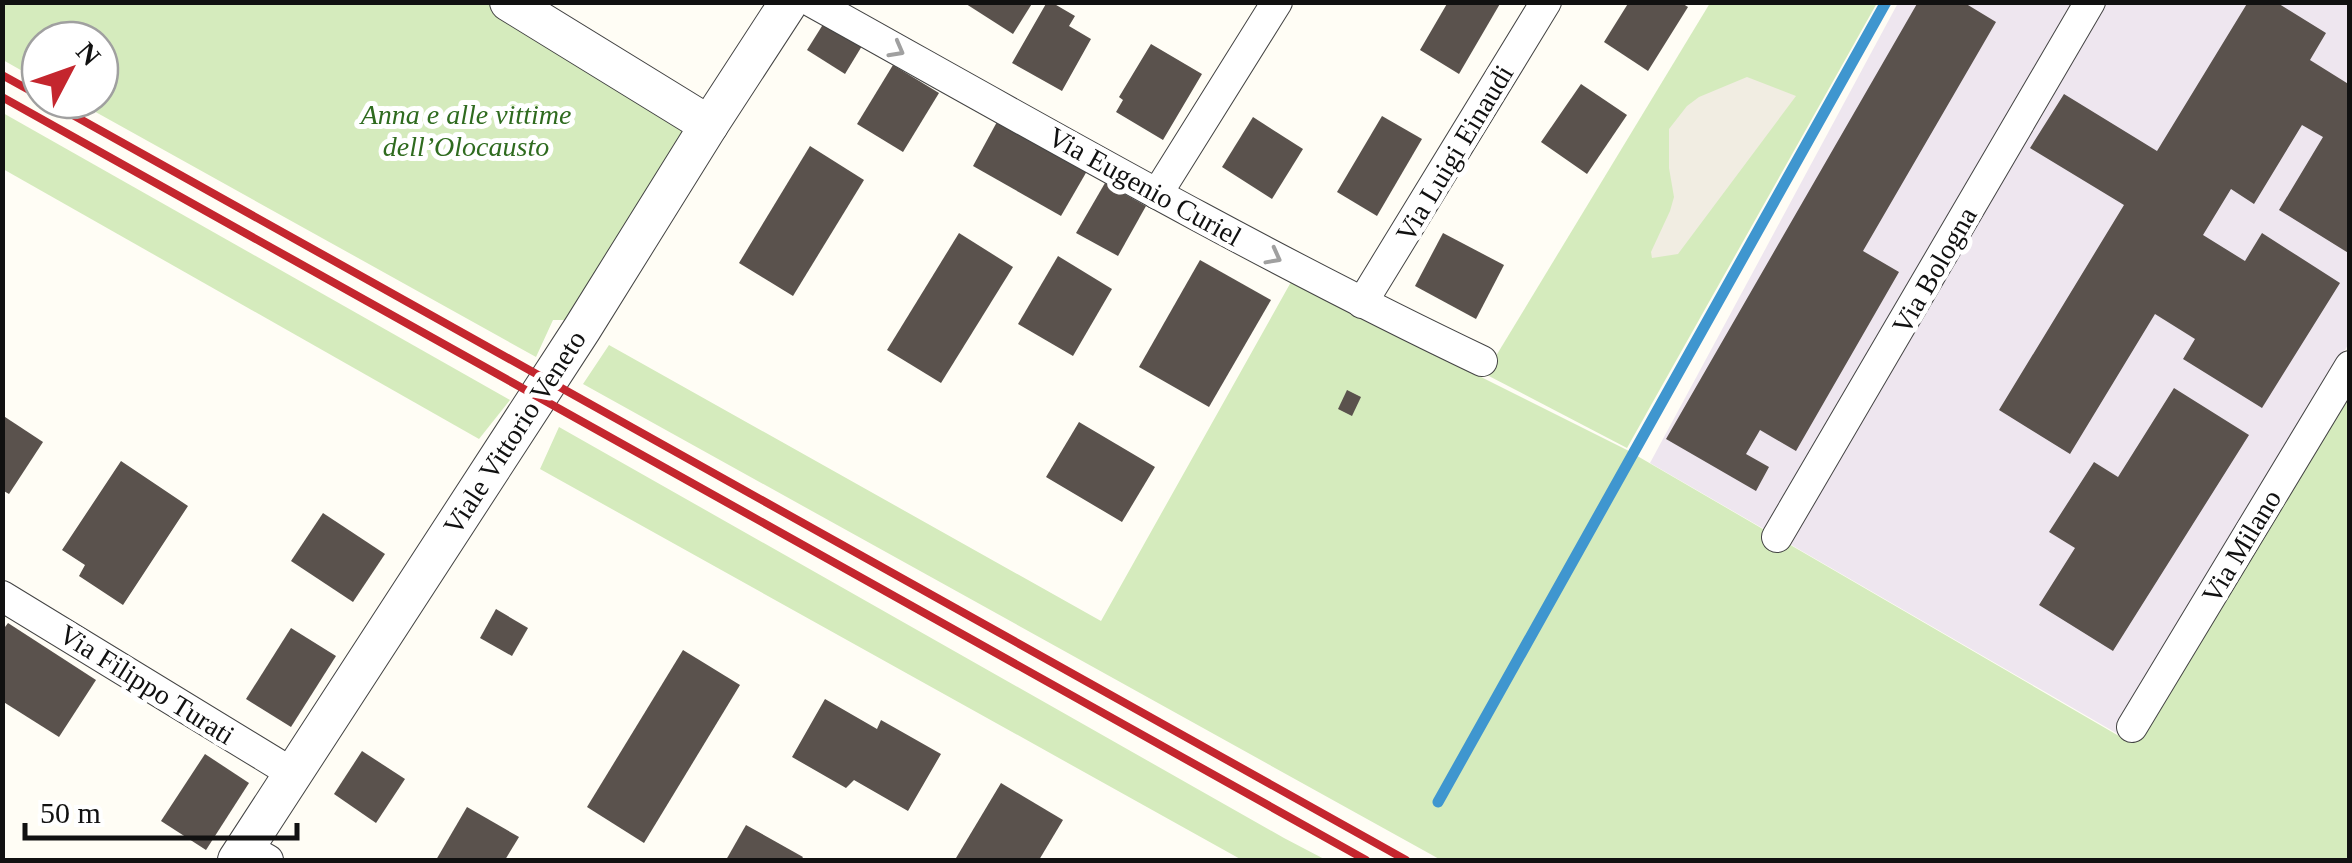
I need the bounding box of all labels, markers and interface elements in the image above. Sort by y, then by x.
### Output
north arrow [20,20,120,120]
text: N [70,36,107,72]
one-way arrow [887,37,905,57]
street label: Via Luigi Einaudi [1390,59,1519,247]
park label: Anna e alle vittime dell’Olocausto [359,99,571,162]
street label: Via Eugenio Curiel [1043,121,1247,252]
street label: Via Bologna [1886,201,1983,339]
one-way arrow [1264,244,1282,264]
street label: Viale Vittorio Veneto [437,325,592,540]
street label: Via Milano [2196,484,2287,609]
street label: Via Filippo Turati [53,618,240,751]
scale bar [25,778,298,840]
text: 50 m [40,796,101,829]

